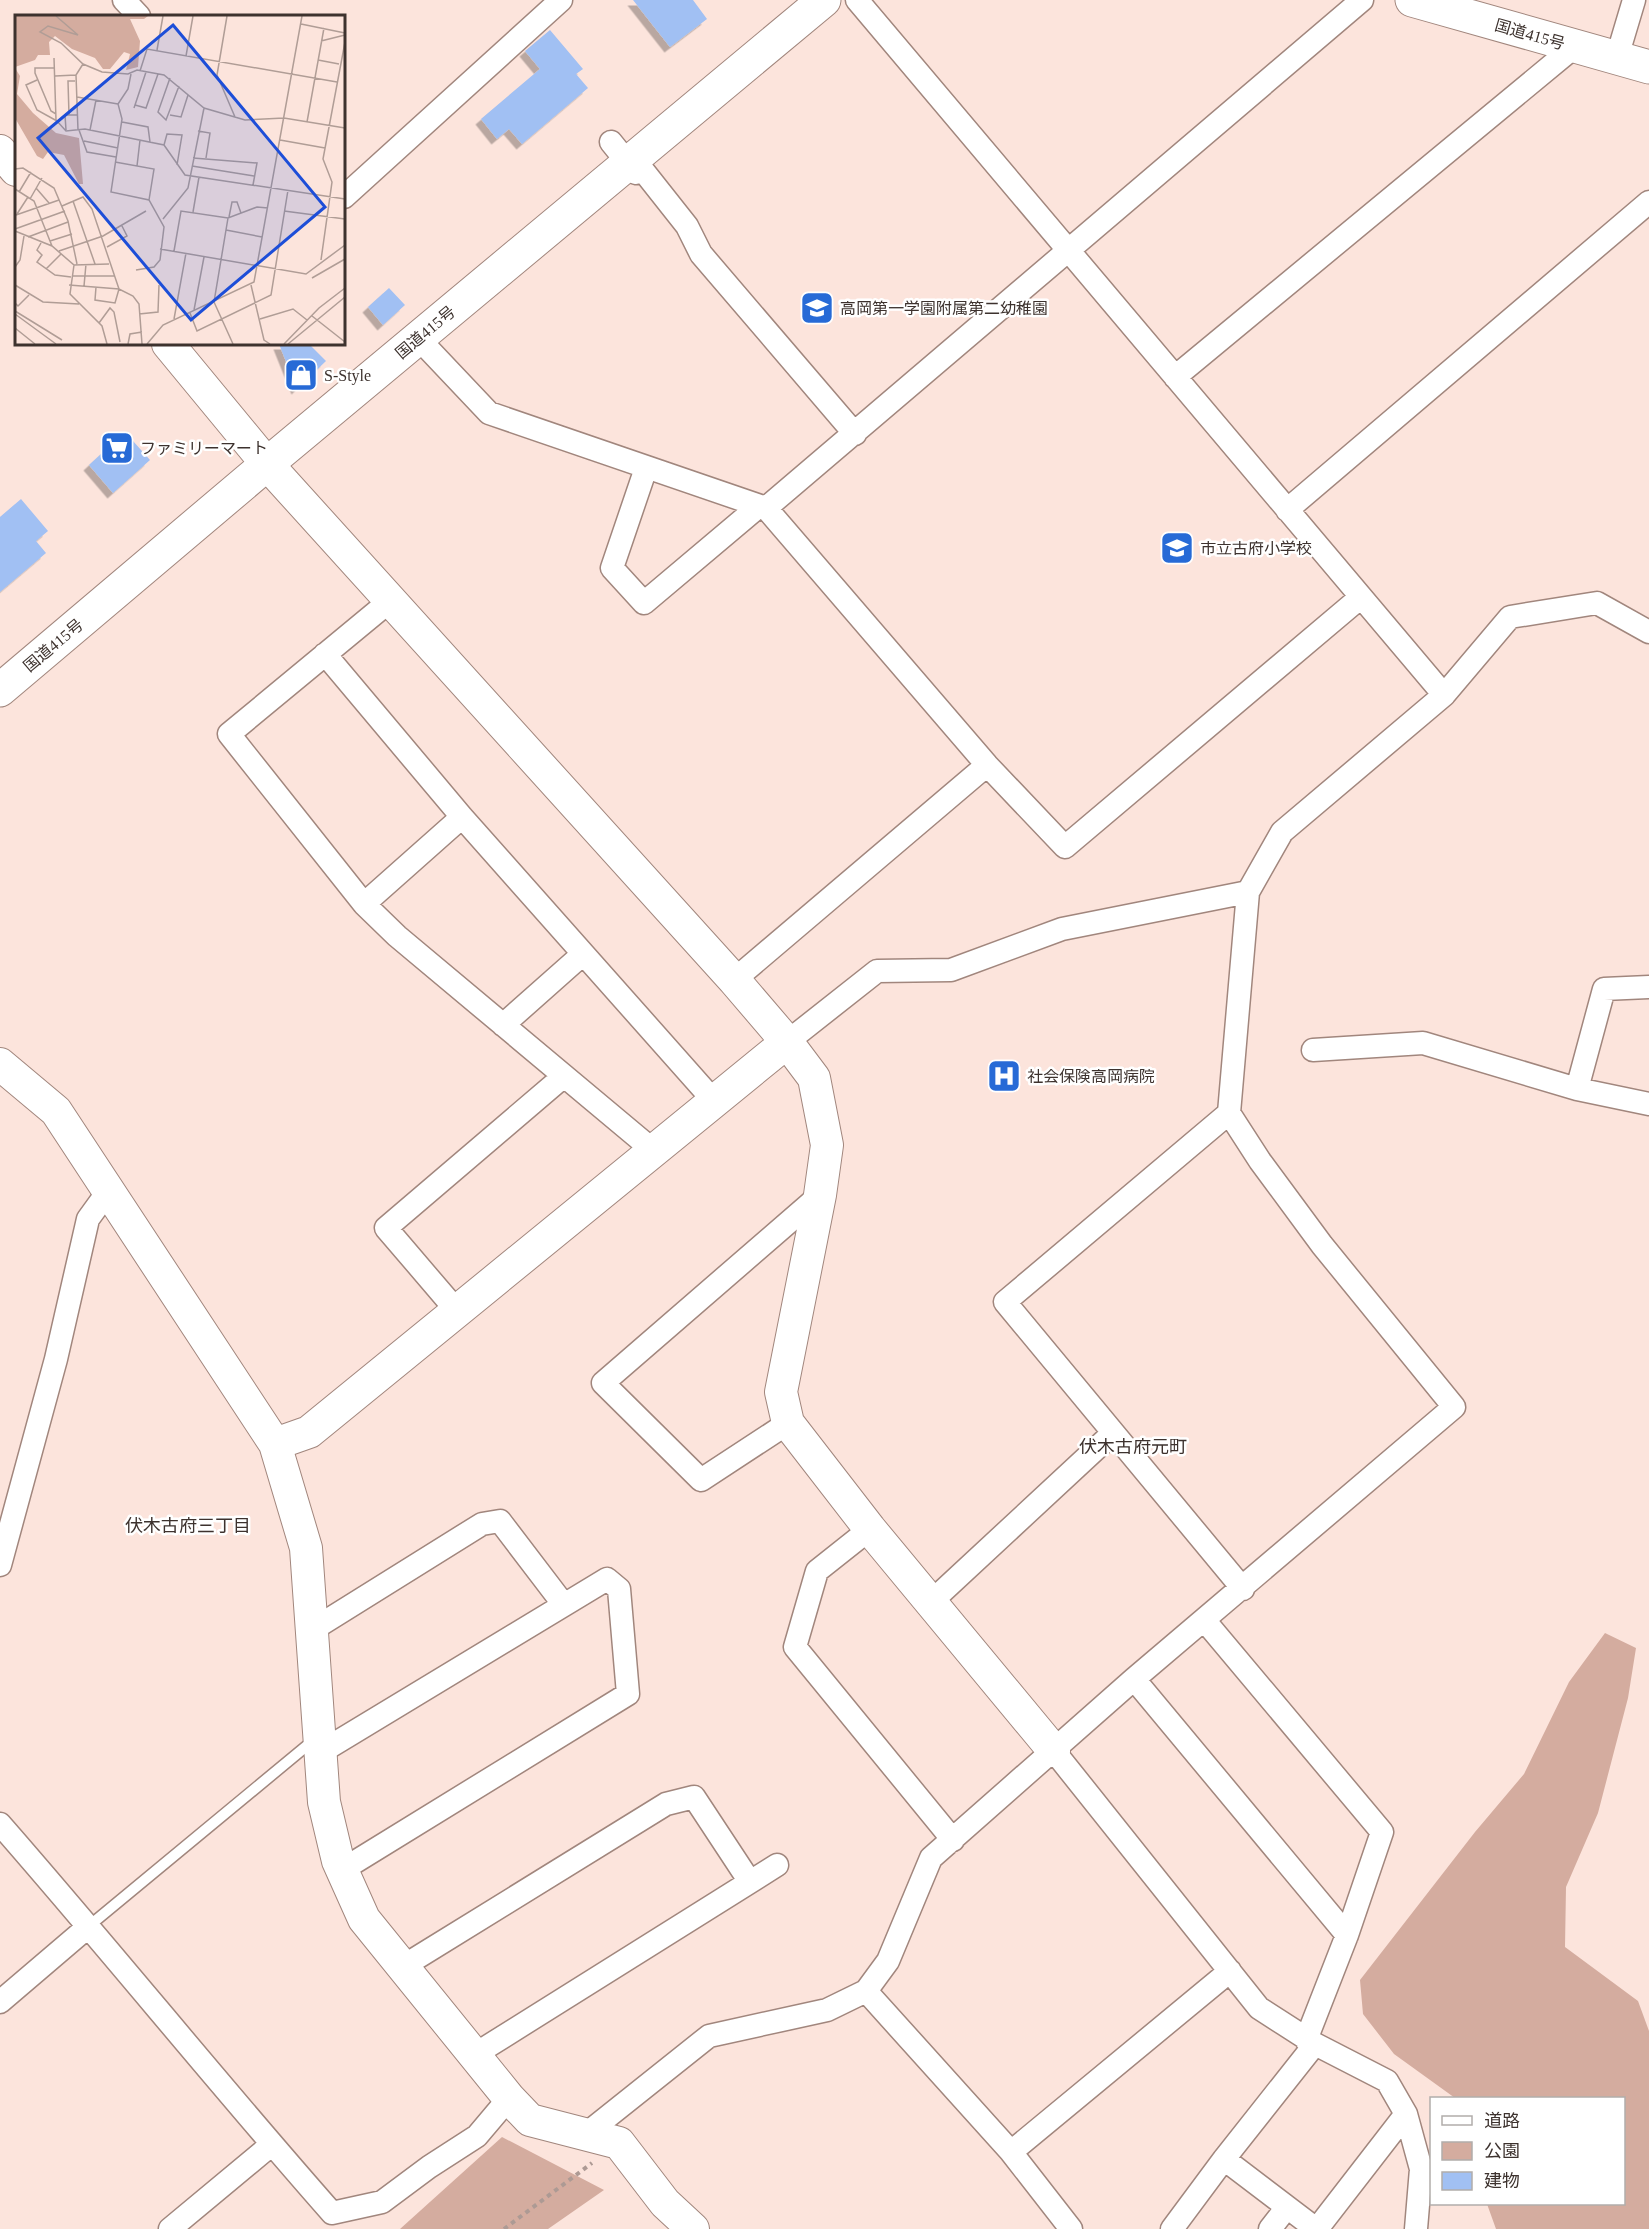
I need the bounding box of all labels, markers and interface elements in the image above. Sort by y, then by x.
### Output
inset map [15,15,345,345]
street label: 国道415号 [1493,16,1567,53]
school or university icon: 高岡第一学園附属第二幼稚園 [799,290,835,326]
place label: 高岡第一学園附属第二幼稚園 [840,300,1048,317]
street label: 国道415号 [392,303,458,362]
shop icon: S-Style [283,357,319,393]
place label: S-Style [324,367,371,385]
supermarket icon: ファミリーマート [99,430,135,466]
place label: ファミリーマート [140,440,268,457]
school or university icon: 市立古府小学校 [1159,530,1195,566]
place label: 市立古府小学校 [1200,540,1312,557]
street label: 国道415号 [20,616,86,675]
hospital icon: 社会保険高岡病院 [986,1058,1022,1094]
place label: 社会保険高岡病院 [1027,1068,1155,1085]
district label: 伏木古府元町 [1079,1437,1187,1457]
district label: 伏木古府三丁目 [125,1516,251,1536]
legend [1430,2097,1625,2205]
text: 道路 [1484,2111,1520,2131]
text: 公園 [1484,2141,1520,2161]
text: 建物 [1484,2171,1520,2191]

